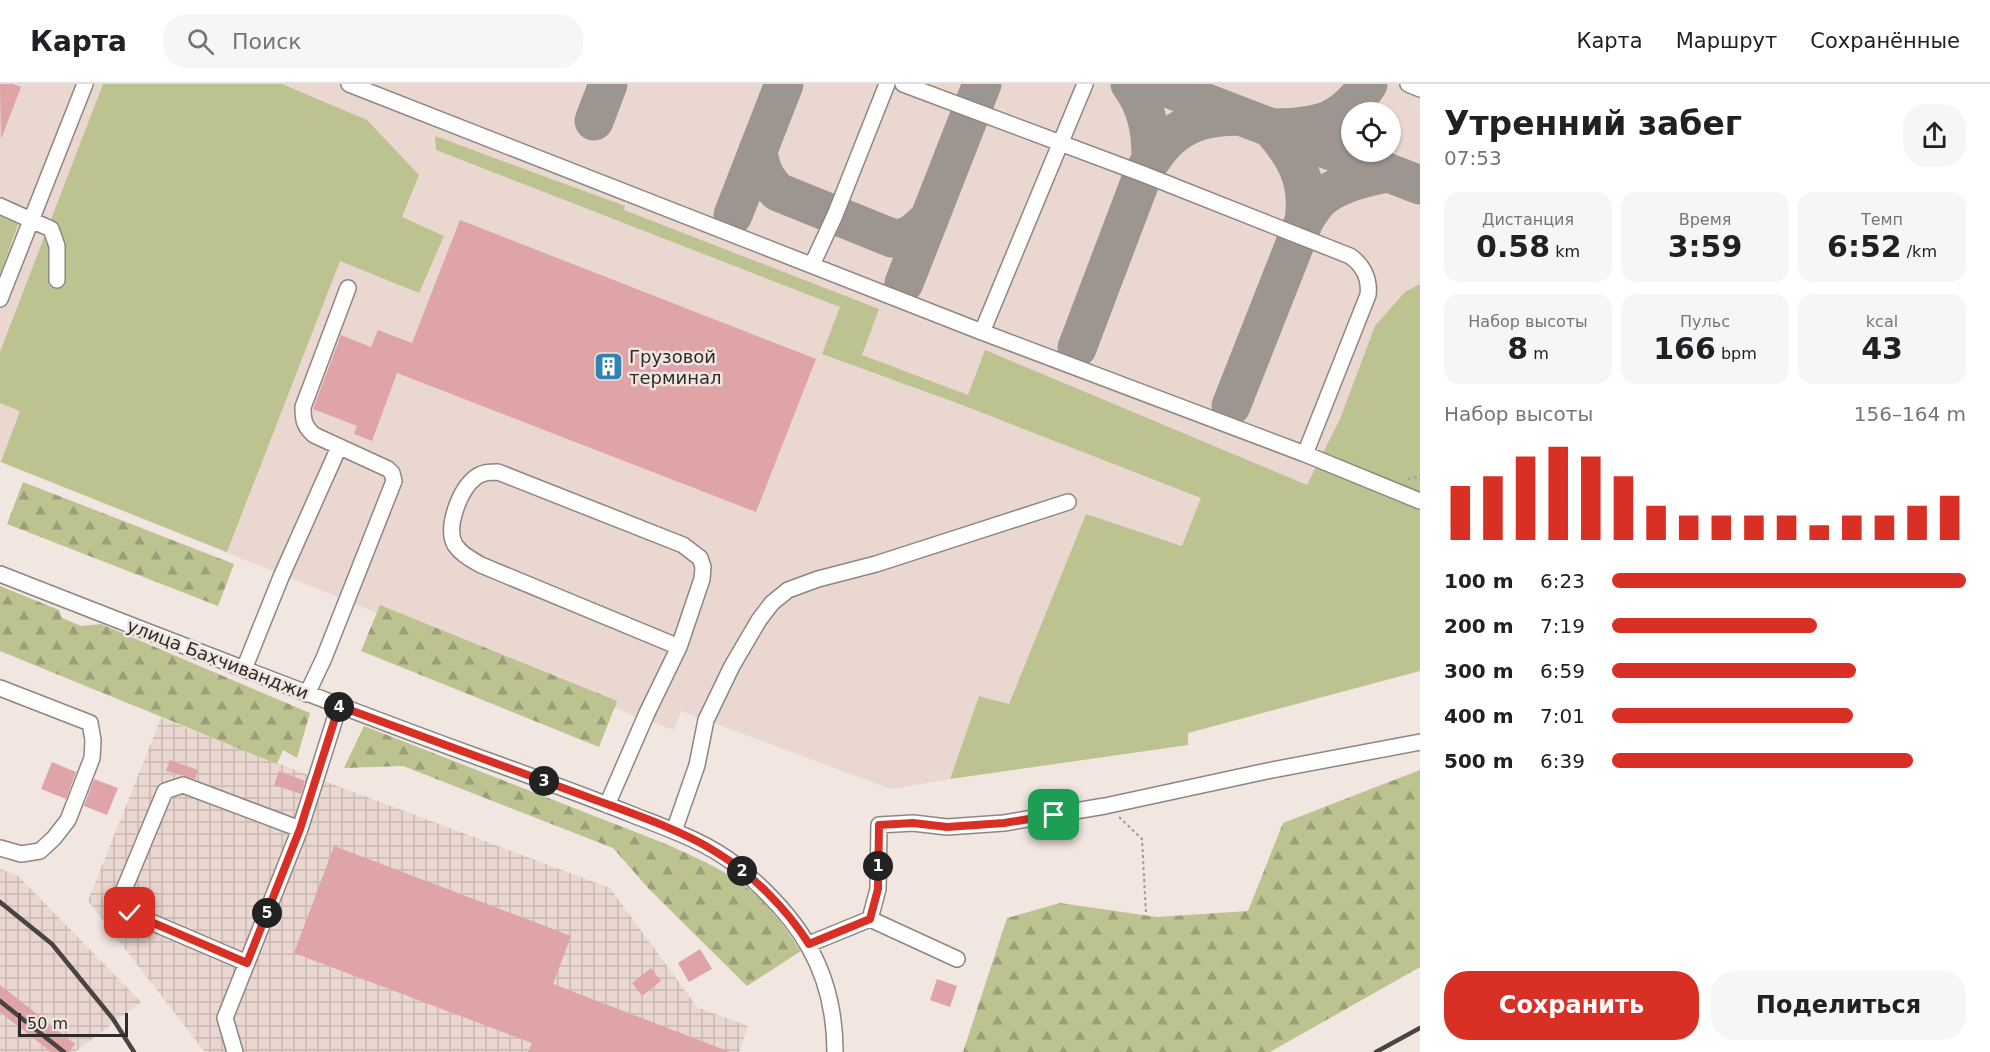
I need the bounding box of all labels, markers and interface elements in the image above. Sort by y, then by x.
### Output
search box [163,14,583,68]
text: Карта [30,25,127,58]
icon: search [184,25,217,58]
text: Поиск [232,29,302,54]
text: Карта [1577,29,1643,53]
text: Маршрут [1676,29,1777,53]
text: Сохранённые [1810,29,1960,53]
map controls [1341,102,1401,162]
button: locate [1341,102,1401,162]
text: Утренний забег [1444,104,1742,143]
button: share [1903,104,1966,167]
text: 07:53 [1444,146,1502,170]
text: Дистанция [1482,210,1574,229]
text: Время [1679,210,1731,229]
text: Темп [1861,210,1903,229]
text: 0.58 [1476,229,1550,264]
text: 3:59 [1668,229,1742,264]
text: 6:52 [1827,229,1902,264]
text: km [1550,242,1580,261]
text: /km [1902,242,1937,261]
text: Набор высоты [1468,312,1588,331]
text: Пульс [1680,312,1730,331]
text: kcal [1866,312,1898,331]
text: 8 [1507,331,1528,366]
text: 166 [1653,331,1716,366]
text: 43 [1861,331,1903,366]
text: m [1528,344,1549,363]
text: bpm [1716,344,1757,363]
place label: Грузовой терминал [629,346,722,388]
building icon: Грузовой терминал [592,350,624,382]
text: Набор высоты [1444,402,1593,426]
text: 156–164 m [1854,402,1966,426]
text: 100 m [1444,569,1514,593]
text: 6:23 [1540,569,1585,593]
text: 200 m [1444,614,1514,638]
text: 7:19 [1540,614,1585,638]
street label: улица Бахчиванджи [124,615,312,703]
text: 300 m [1444,659,1514,683]
text: 6:59 [1540,659,1585,683]
pin: 4 [324,692,354,722]
text: 4 [333,697,345,716]
text: 400 m [1444,704,1514,728]
text: 7:01 [1540,704,1585,728]
text: 500 m [1444,749,1514,773]
text: 6:39 [1540,749,1585,773]
pin: 3 [529,766,559,796]
text: 3 [538,771,550,790]
pin [1028,789,1079,840]
icon: arrive [1037,798,1070,831]
pin: 1 [863,851,893,881]
pin: 2 [727,856,757,886]
text: 1 [872,856,884,875]
text: 2 [736,861,748,880]
pin [104,887,155,938]
icon: check [113,896,146,929]
pin: 5 [252,898,282,928]
text: 5 [261,903,273,922]
button: Сохранить [1444,971,1699,1040]
button: Поделиться [1711,971,1966,1040]
scale bar [18,1010,128,1038]
text: 50 m [27,1014,68,1033]

